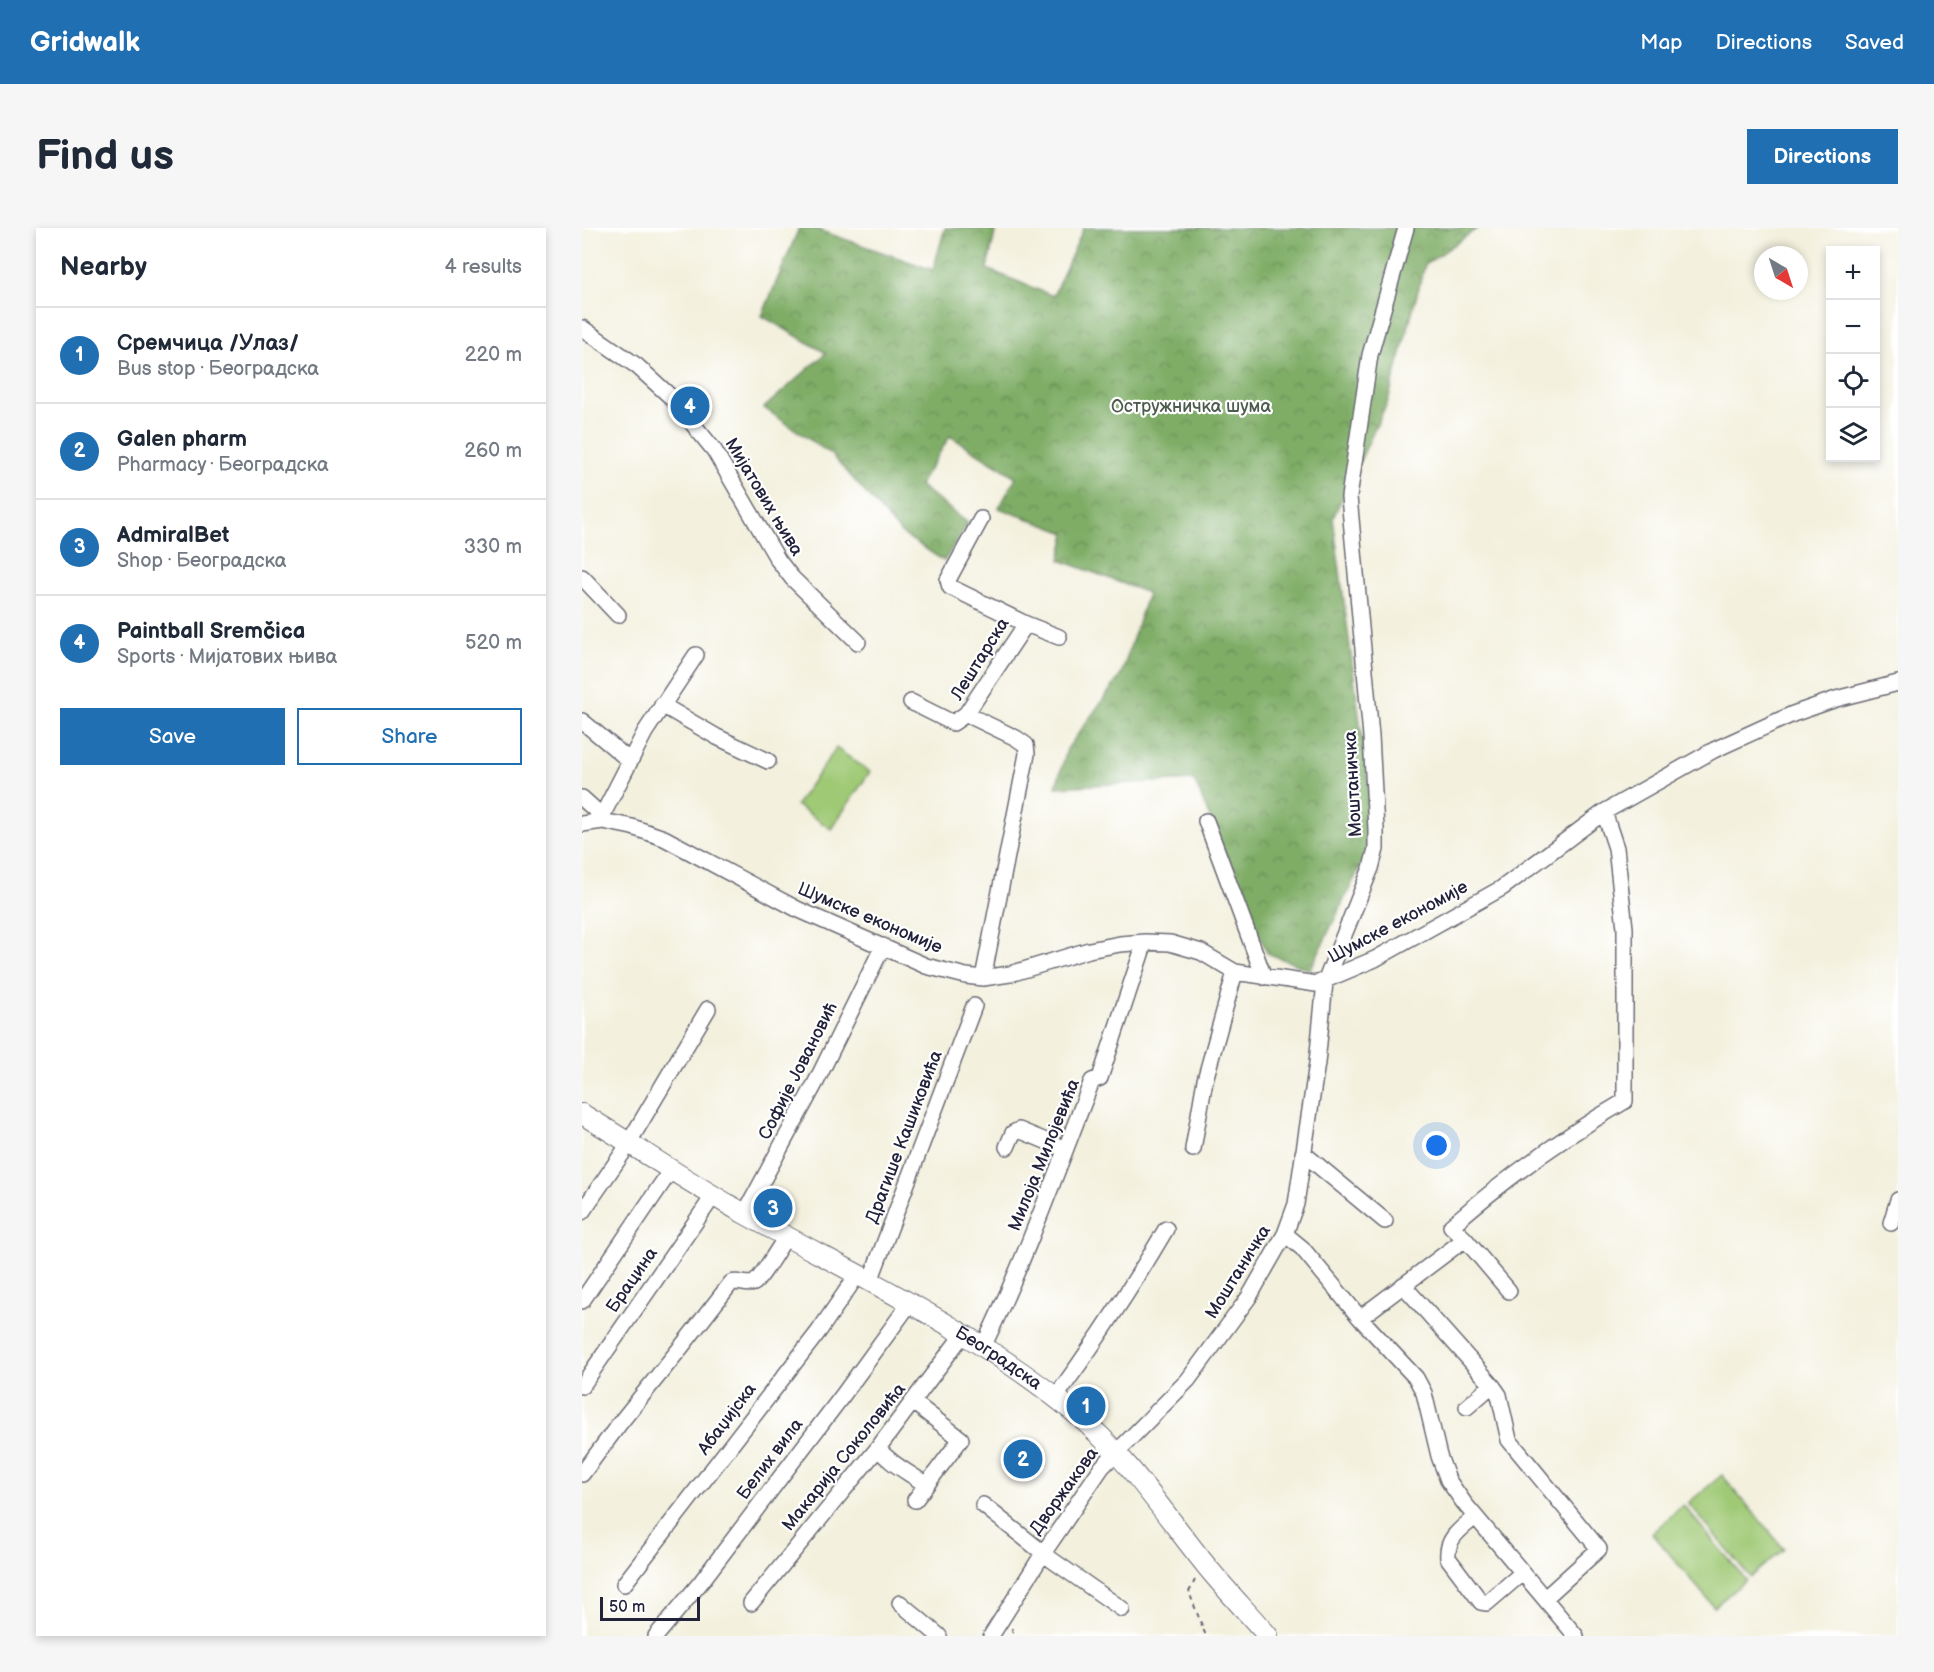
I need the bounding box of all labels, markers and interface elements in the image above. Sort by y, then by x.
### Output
text: Gridwalk [30,26,140,59]
text: Map [1640,30,1683,55]
text: Directions [1716,30,1812,55]
text: Saved [1845,30,1904,55]
button: Directions [1747,129,1898,184]
text: Find us [36,131,174,182]
north arrow [1754,246,1808,300]
map controls [1826,246,1880,462]
button: + [1826,246,1880,300]
text: Nearby [60,252,147,283]
text: 4 results [444,255,522,279]
button: − [1826,300,1880,354]
text: Сремчица /Улаз/ [117,330,299,357]
text: 1 [75,343,84,367]
text: 220 m [465,343,522,367]
button: locate [1826,354,1880,408]
text: Bus stop · Београдска [117,357,319,381]
pin: 4 [670,384,710,429]
park label: Остружничка шума [1111,396,1271,417]
button: layers [1826,408,1880,462]
text: Galen pharm [117,426,247,453]
street label: Мијатових њива [721,434,808,560]
text: 2 [74,439,85,463]
text: 260 m [464,439,522,463]
text: Pharmacy · Београдска [117,453,329,477]
text: AdmiralBet [117,522,229,549]
text: 3 [74,535,85,559]
text: 330 m [464,535,522,559]
text: Shop · Београдска [117,549,287,573]
street label: Лештарска [946,614,1014,705]
text: Paintball Sremčica [117,618,305,645]
text: 4 [74,631,85,655]
text: 520 m [465,631,522,655]
text: Sports · Мијатових њива [117,645,337,669]
button: Save [60,708,285,765]
button: Share [297,708,522,765]
street label: Моштаничка [1340,730,1366,838]
street label: Шумске економије [1325,876,1471,968]
street label: Шумске економије [794,878,946,958]
street label: Софије Јовановић [754,999,842,1143]
street label: Драгише Кашиковића [861,1047,947,1226]
street label: Милоја Милојевића [1004,1076,1084,1234]
your location [1422,1131,1451,1160]
pin: 3 [754,1186,792,1230]
street label: Моштаничка [1201,1221,1275,1323]
street label: Брацина [602,1243,662,1317]
street label: Београдска [952,1322,1046,1394]
street label: Абаџијска [693,1379,761,1460]
street label: Макарија Соколовића [778,1379,910,1535]
pin: 1 [1066,1384,1106,1428]
street label: Белих вила [733,1414,808,1504]
pin: 2 [1004,1436,1042,1482]
street label: Дворжакова [1025,1443,1103,1539]
scale bar [600,1594,700,1622]
text: 50 m [609,1598,645,1617]

